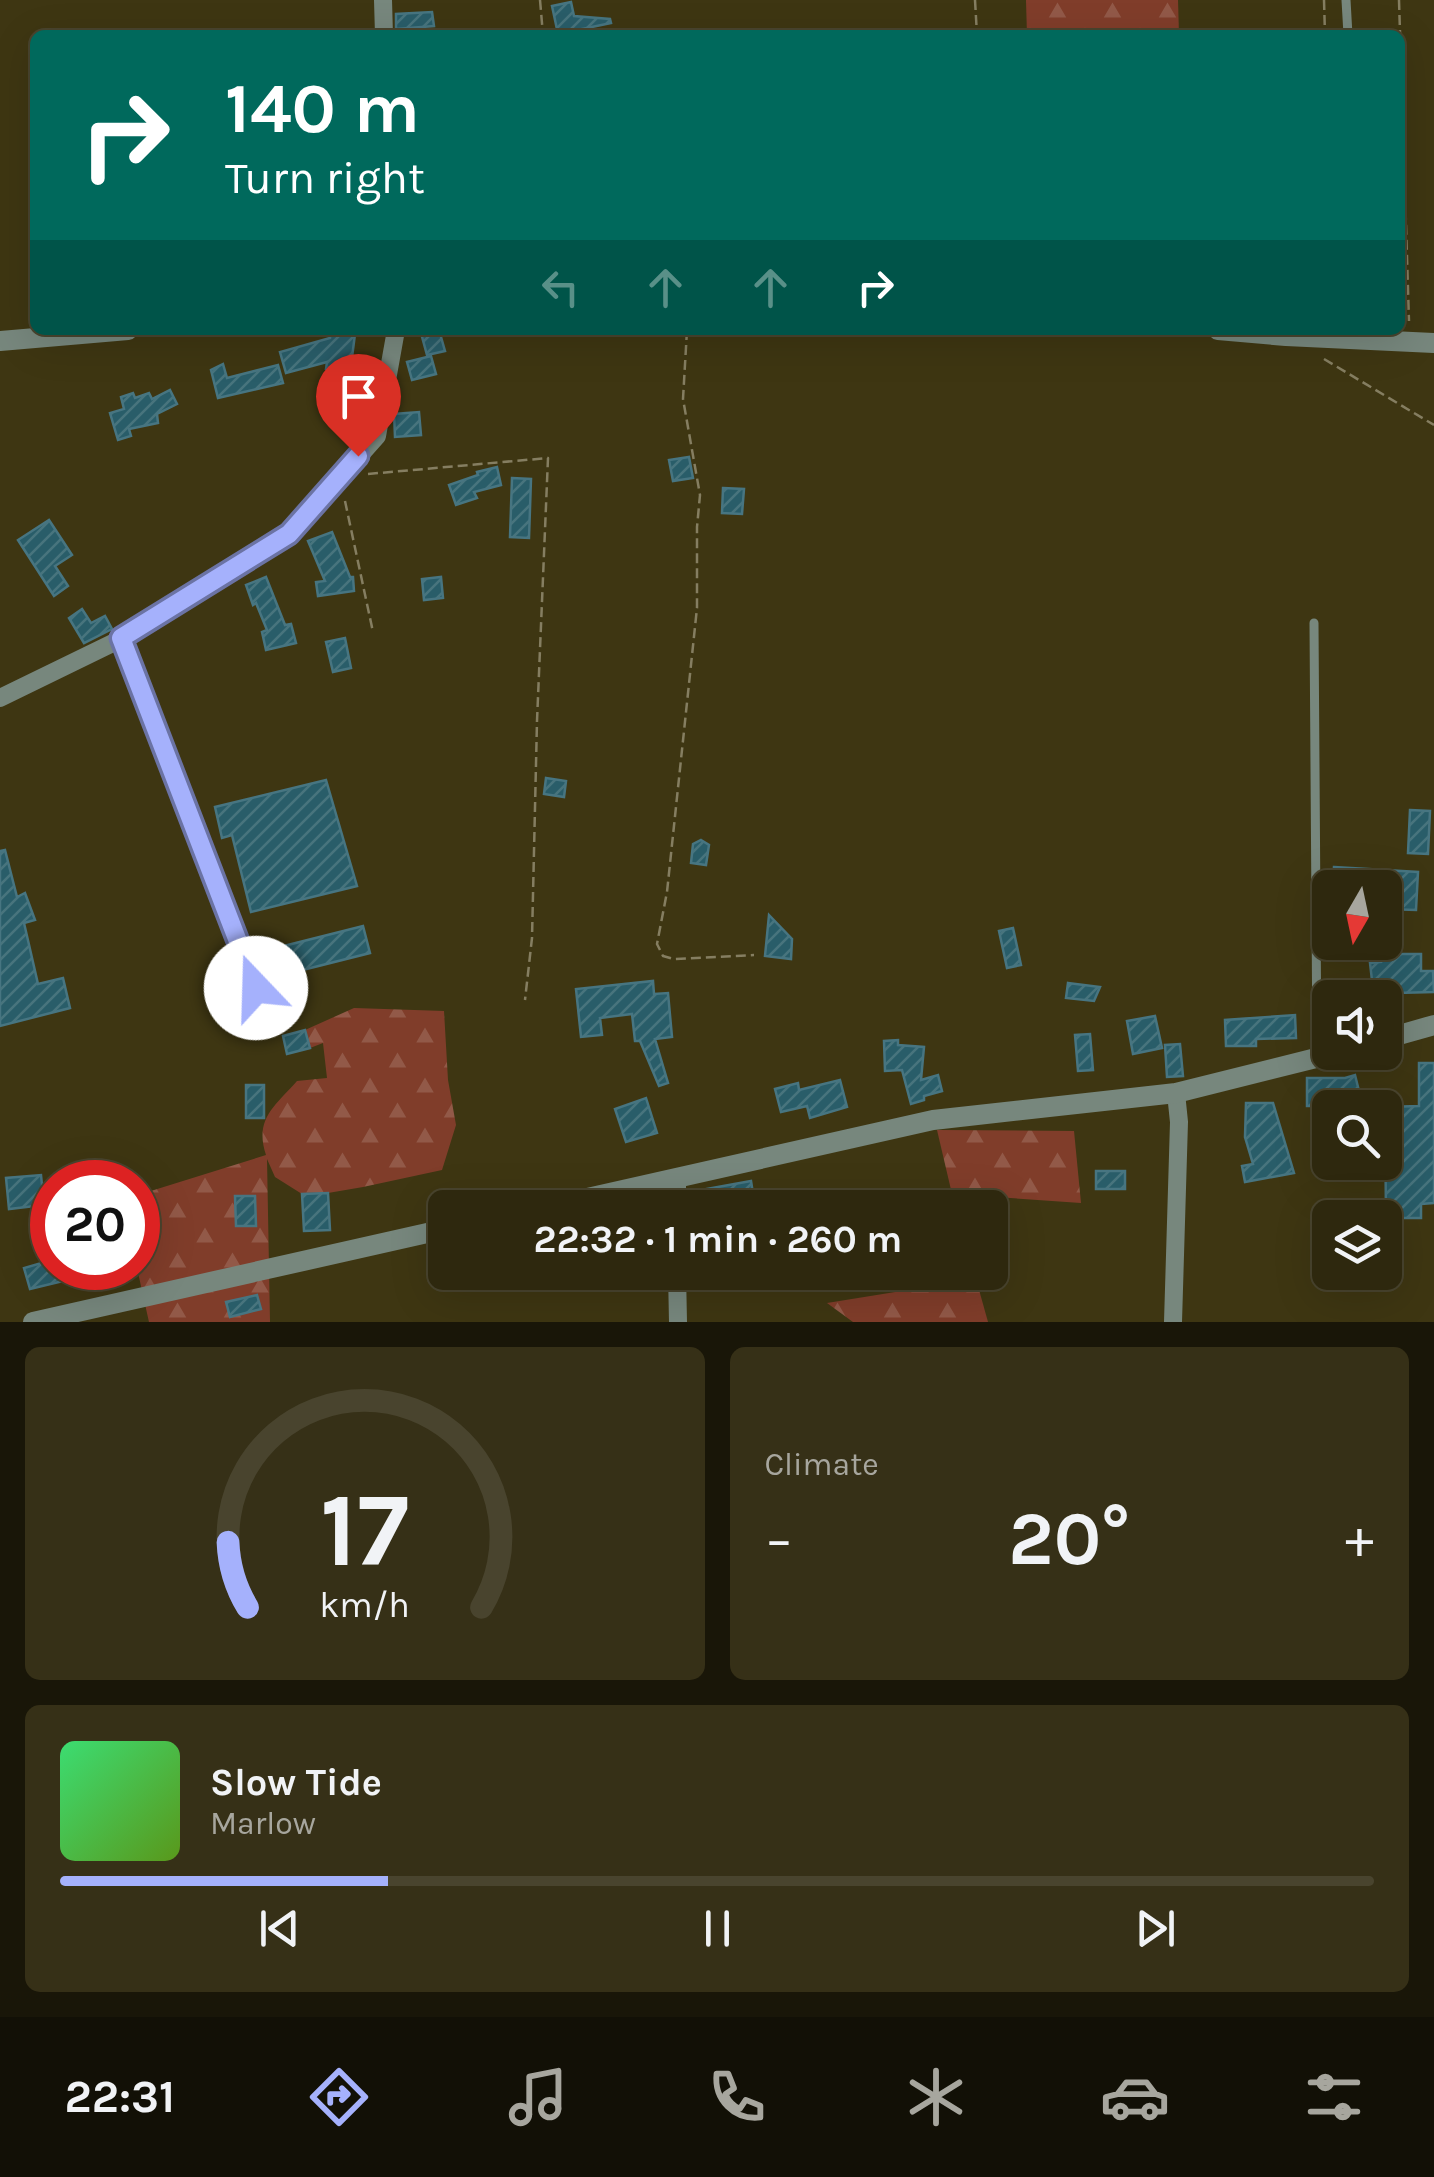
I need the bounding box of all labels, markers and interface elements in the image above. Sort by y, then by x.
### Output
text: 140 m [225,68,420,150]
icon: right [60,70,190,200]
text: Turn right [225,152,425,204]
icon: left [533,260,588,315]
icon: ahead [638,260,693,315]
icon: ahead [743,260,798,315]
icon: right [848,260,903,315]
pin [316,354,401,457]
icon: arrive [331,369,386,424]
north arrow [1312,870,1402,960]
map controls [1312,870,1402,1290]
position arrow [204,936,308,1040]
button: sound [1312,980,1402,1070]
button: search [1312,1090,1402,1180]
speed limit sign: 20 [30,1160,160,1290]
button: layers [1312,1200,1402,1290]
text: 22:32 · 1 min · 260 m [534,1217,902,1262]
text: Climate [765,1446,879,1483]
text: 17 [320,1470,409,1591]
text: 20° [1008,1495,1130,1583]
text: − [765,1507,793,1571]
text: + [1345,1507,1374,1571]
text: km/h [319,1584,410,1626]
text: Slow Tide [210,1760,382,1805]
text: Marlow [210,1805,316,1842]
icon: previous [252,1901,307,1956]
icon: pause [690,1901,745,1956]
icon: next [1128,1901,1183,1956]
icon: directions [304,2062,374,2132]
icon: music [503,2062,573,2132]
icon: phone [702,2062,772,2132]
icon: climate [901,2062,971,2132]
icon: car [1100,2062,1170,2132]
icon: filters [1299,2062,1369,2132]
text: 22:31 [65,2071,175,2123]

